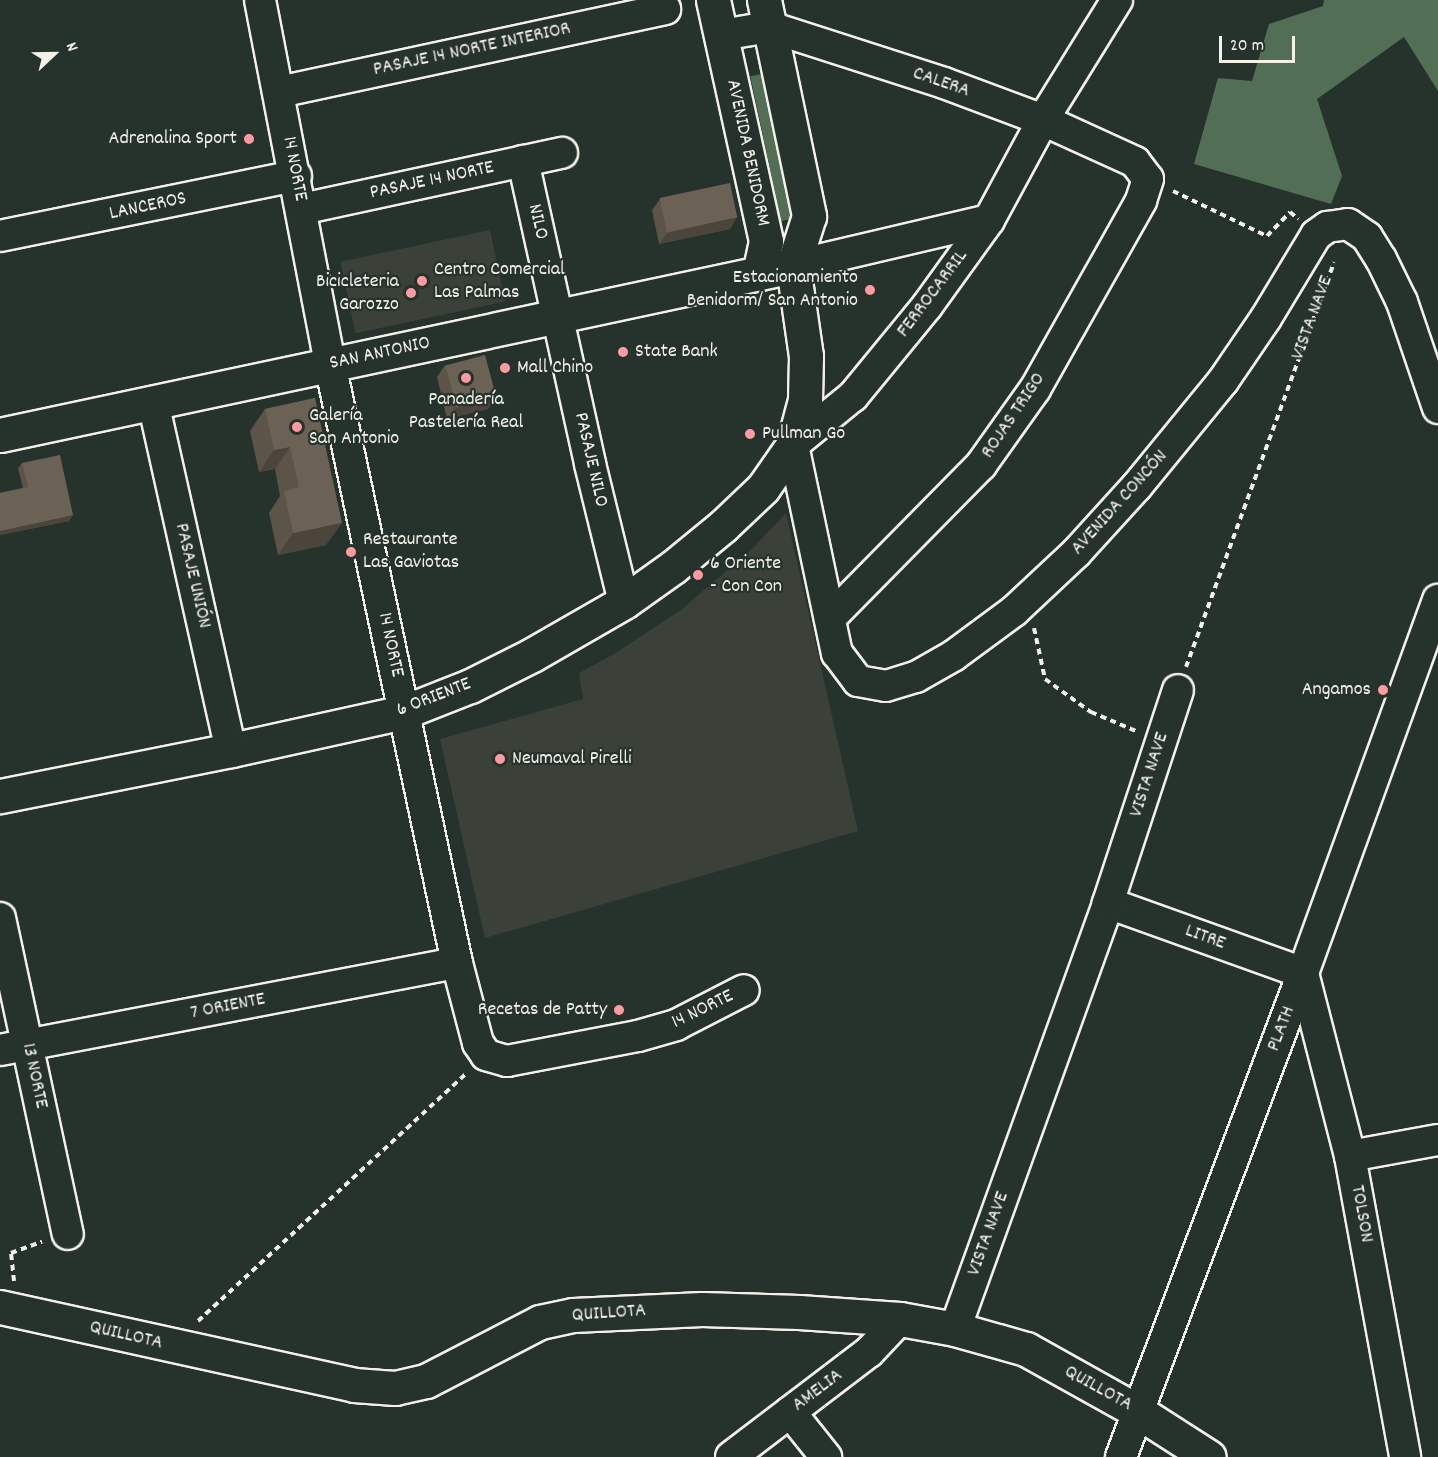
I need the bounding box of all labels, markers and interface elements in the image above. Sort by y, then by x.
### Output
street label: PASAJE 14 NORTE INTERIOR [371,17,573,83]
north arrow [24,24,84,84]
scale bar [1222,24,1298,62]
text: 20 m [1230,34,1264,59]
text: N [59,39,83,55]
street label: CALERA [909,62,973,104]
street label: AVENIDA BENIDORM [720,77,774,229]
place label: Adrenalina Sport [109,127,237,151]
marker: Adrenalina Sport [242,132,256,146]
street label: 14 NORTE [276,135,312,203]
street label: PASAJE 14 NORTE [368,156,496,206]
street label: LANCEROS [107,187,189,227]
street label: NILO [521,202,553,242]
street label: FERROCARRIL [892,245,974,343]
place label: Centro Comercial Las Palmas [434,258,565,305]
place label: Estacionamiento Benidorm/ San Antonio [687,266,858,313]
place label: Bicicleteria Garozzo [316,270,399,317]
street label: VISTA NAVE [1287,273,1339,363]
marker: Centro Comercial Las Palmas [415,274,429,288]
marker: Estacionamiento Benidorm/ San Antonio [863,283,877,297]
marker: Bicicleteria Garozzo [404,286,418,300]
street label: SAN ANTONIO [328,332,432,376]
place label: State Bank [635,340,718,364]
marker: State Bank [616,345,630,359]
place label: Mall Chino [517,356,593,380]
marker: Mall Chino [498,361,512,375]
street label: ROJAS TRIGO [977,369,1051,463]
marker: Panadería Pastelería Real [459,371,473,385]
place label: Panadería Pastelería Real [409,388,523,435]
place label: Galería San Antonio [309,404,399,451]
street label: PASAJE NILO [567,410,613,510]
marker: Galería San Antonio [290,420,304,434]
place label: Pullman Go [762,422,845,446]
marker: Pullman Go [743,427,757,441]
street label: AVENIDA CONCÓN [1066,445,1174,561]
street label: PASAJE UNIÓN [168,521,216,631]
place label: Restaurante Las Gaviotas [363,528,459,575]
marker: Restaurante Las Gaviotas [344,545,358,559]
place label: 6 Oriente - Con Con [710,552,782,599]
marker: 6 Oriente - Con Con [691,568,705,582]
street label: 14 NORTE [371,611,409,679]
street label: 6 ORIENTE [393,673,475,723]
place label: Angamos [1302,678,1371,702]
marker: Angamos [1376,683,1390,697]
street label: VISTA NAVE [1125,730,1175,820]
place label: Neumaval Pirelli [512,747,632,771]
marker: Neumaval Pirelli [493,752,507,766]
street label: LITRE [1182,920,1228,956]
street label: 14 NORTE [668,985,738,1035]
street label: 7 ORIENTE [189,988,267,1026]
place label: Recetas de Patty [478,998,607,1022]
marker: Recetas de Patty [612,1003,626,1017]
street label: PLATH [1262,1003,1302,1055]
street label: 13 NORTE [15,1041,53,1111]
street label: TOLSON [1344,1183,1378,1245]
street label: VISTA NAVE [963,1189,1015,1279]
street label: QUILLOTA [571,1299,647,1329]
street label: QUILLOTA [87,1316,165,1356]
street label: QUILLOTA [1060,1361,1136,1417]
street label: AMELIA [788,1364,848,1418]

